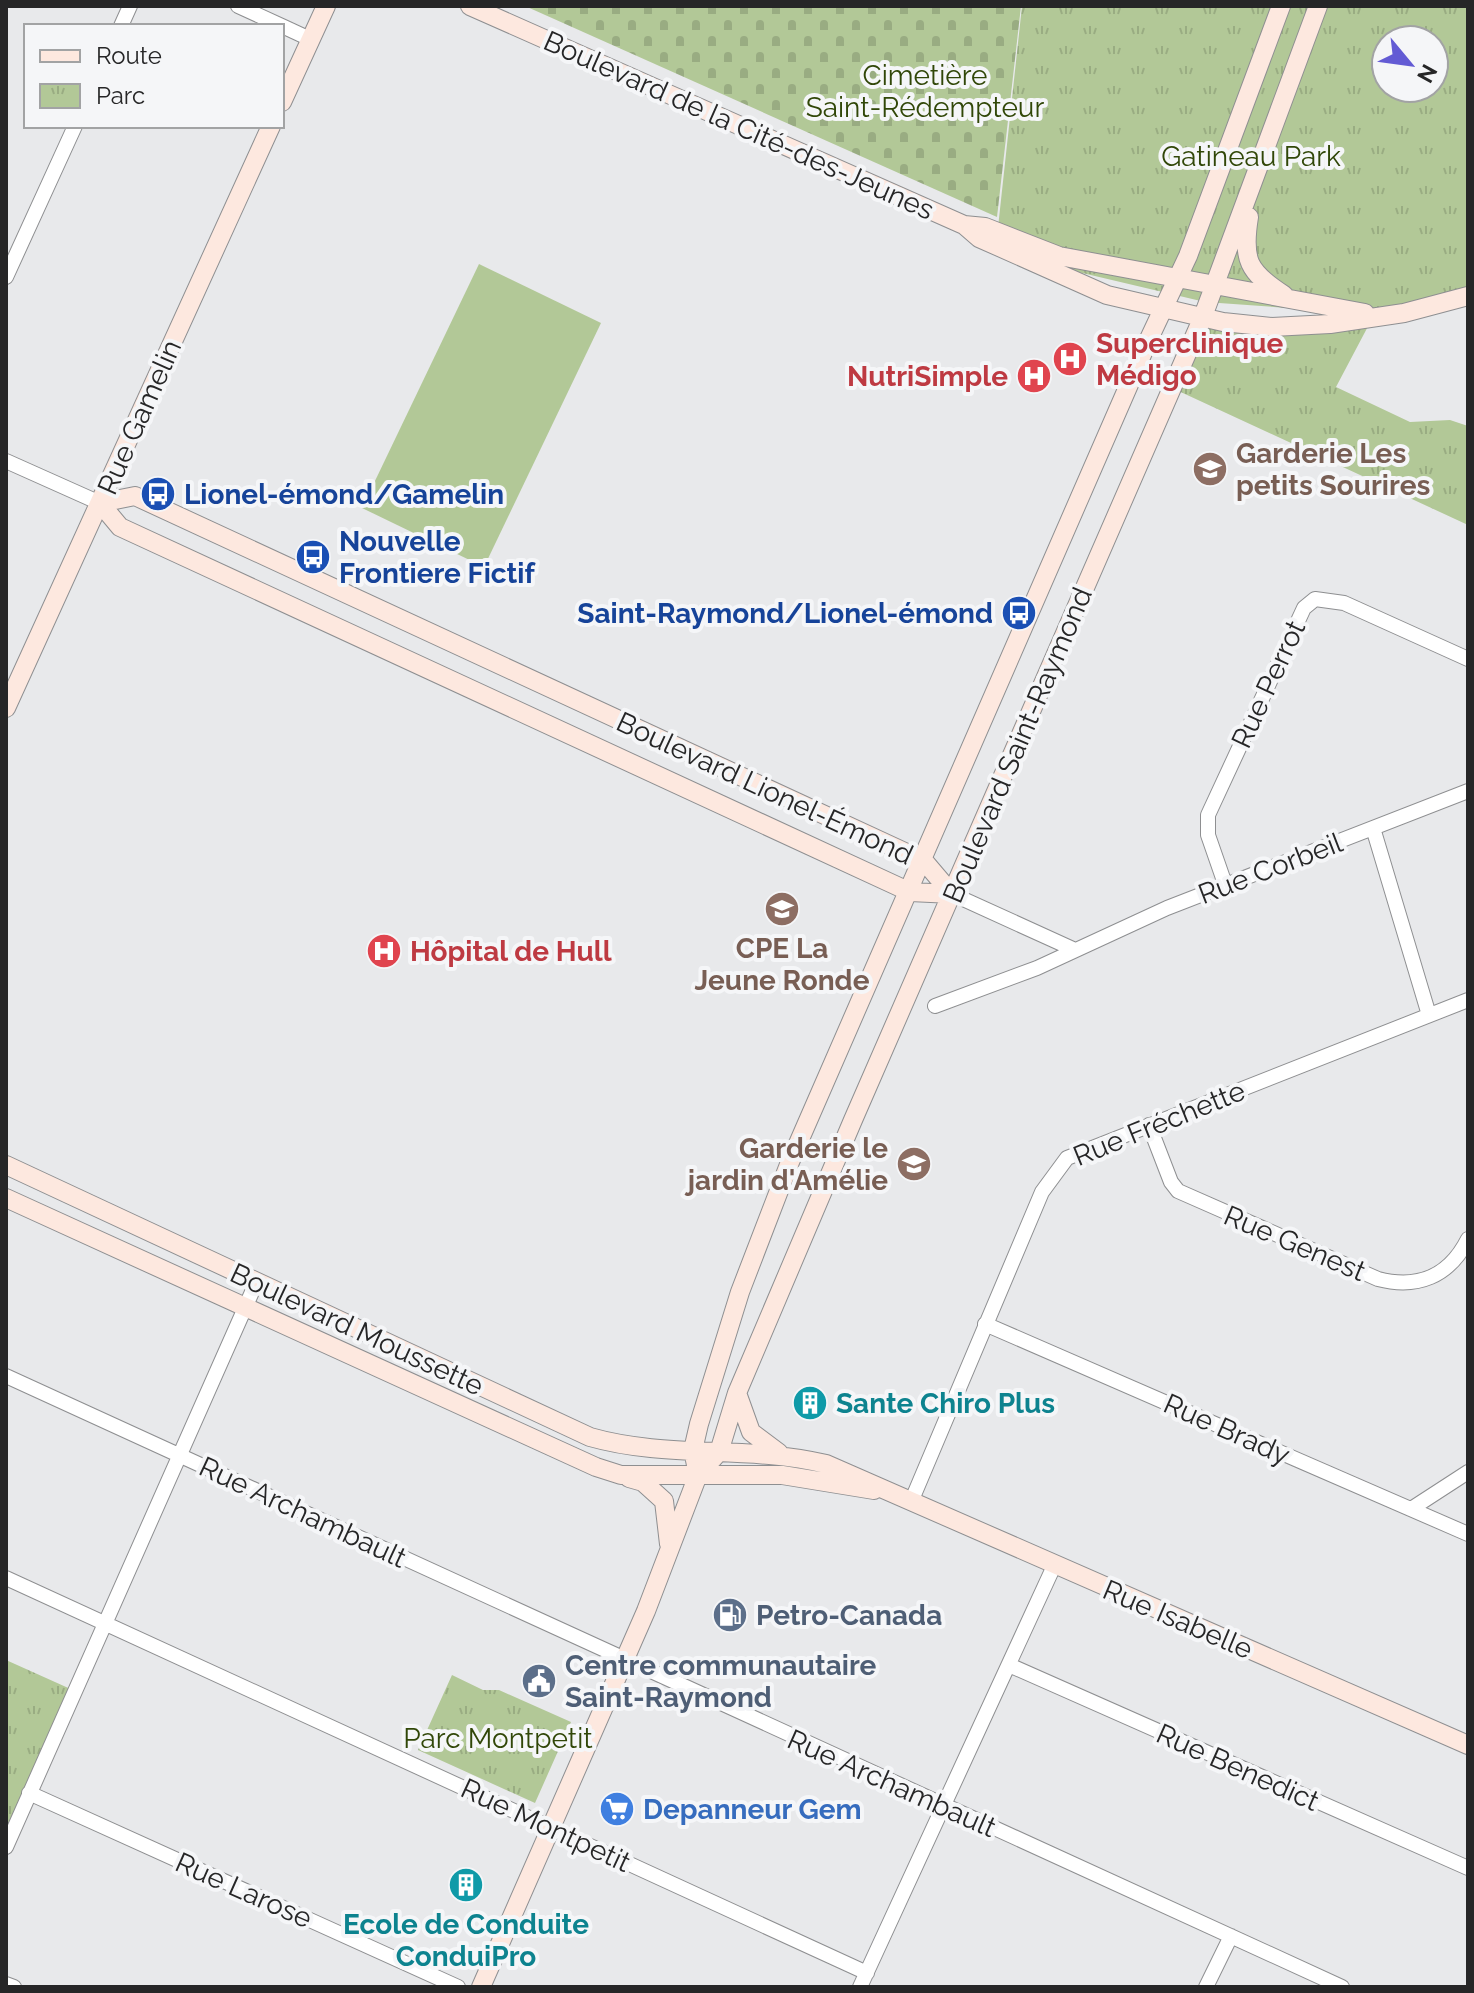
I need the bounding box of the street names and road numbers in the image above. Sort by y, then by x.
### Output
street label: Boulevard de la Cité-des-Jeunes [539,24,939,227]
street label: Rue Gamelin [91,335,188,500]
street label: Boulevard Saint-Raymond [936,583,1099,908]
street label: Rue Perrot [1225,615,1313,753]
street label: Boulevard Lionel-Émond [611,705,918,872]
street label: Rue Corbeil [1194,826,1347,911]
street label: Rue Fréchette [1068,1074,1250,1173]
street label: Rue Genest [1219,1199,1371,1288]
street label: Boulevard Moussette [225,1256,489,1403]
street label: Rue Brady [1159,1387,1295,1472]
street label: Rue Archambault [194,1450,412,1575]
street label: Rue Isabelle [1098,1573,1258,1666]
street label: Rue Benedict [1151,1717,1325,1818]
street label: Rue Archambault [783,1723,1002,1844]
street label: Rue Montpetit [456,1772,636,1879]
street label: Rue Larose [170,1846,317,1935]

